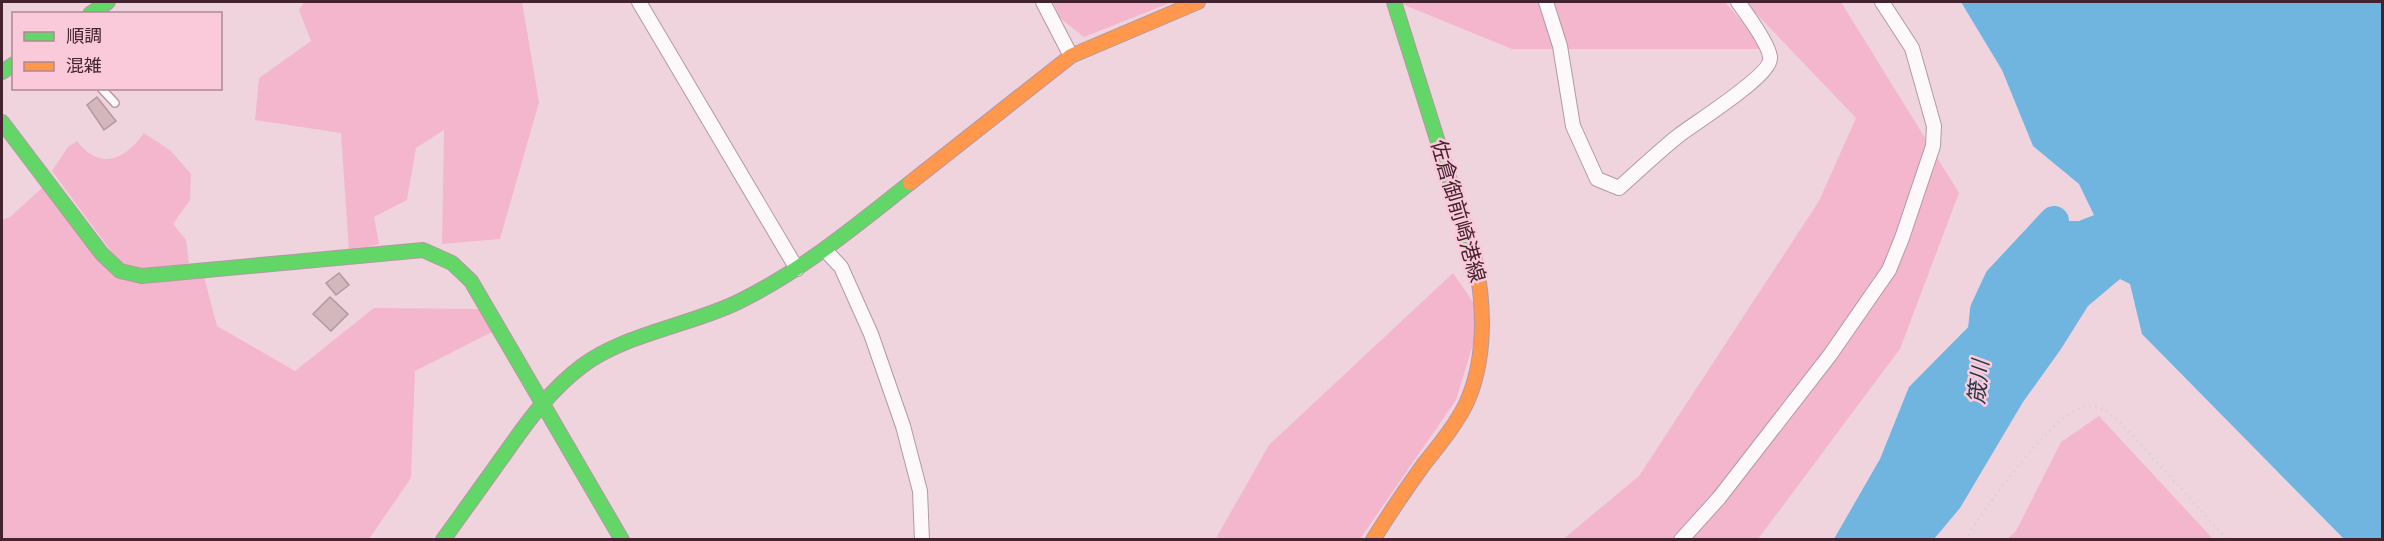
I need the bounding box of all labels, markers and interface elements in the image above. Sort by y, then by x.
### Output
legend [12,12,222,90]
text: 順調 [66,24,102,49]
text: 混雑 [66,54,102,79]
street label: 佐倉御前崎港線 [1423,136,1493,286]
water label: 筬川 [1961,357,1997,406]

